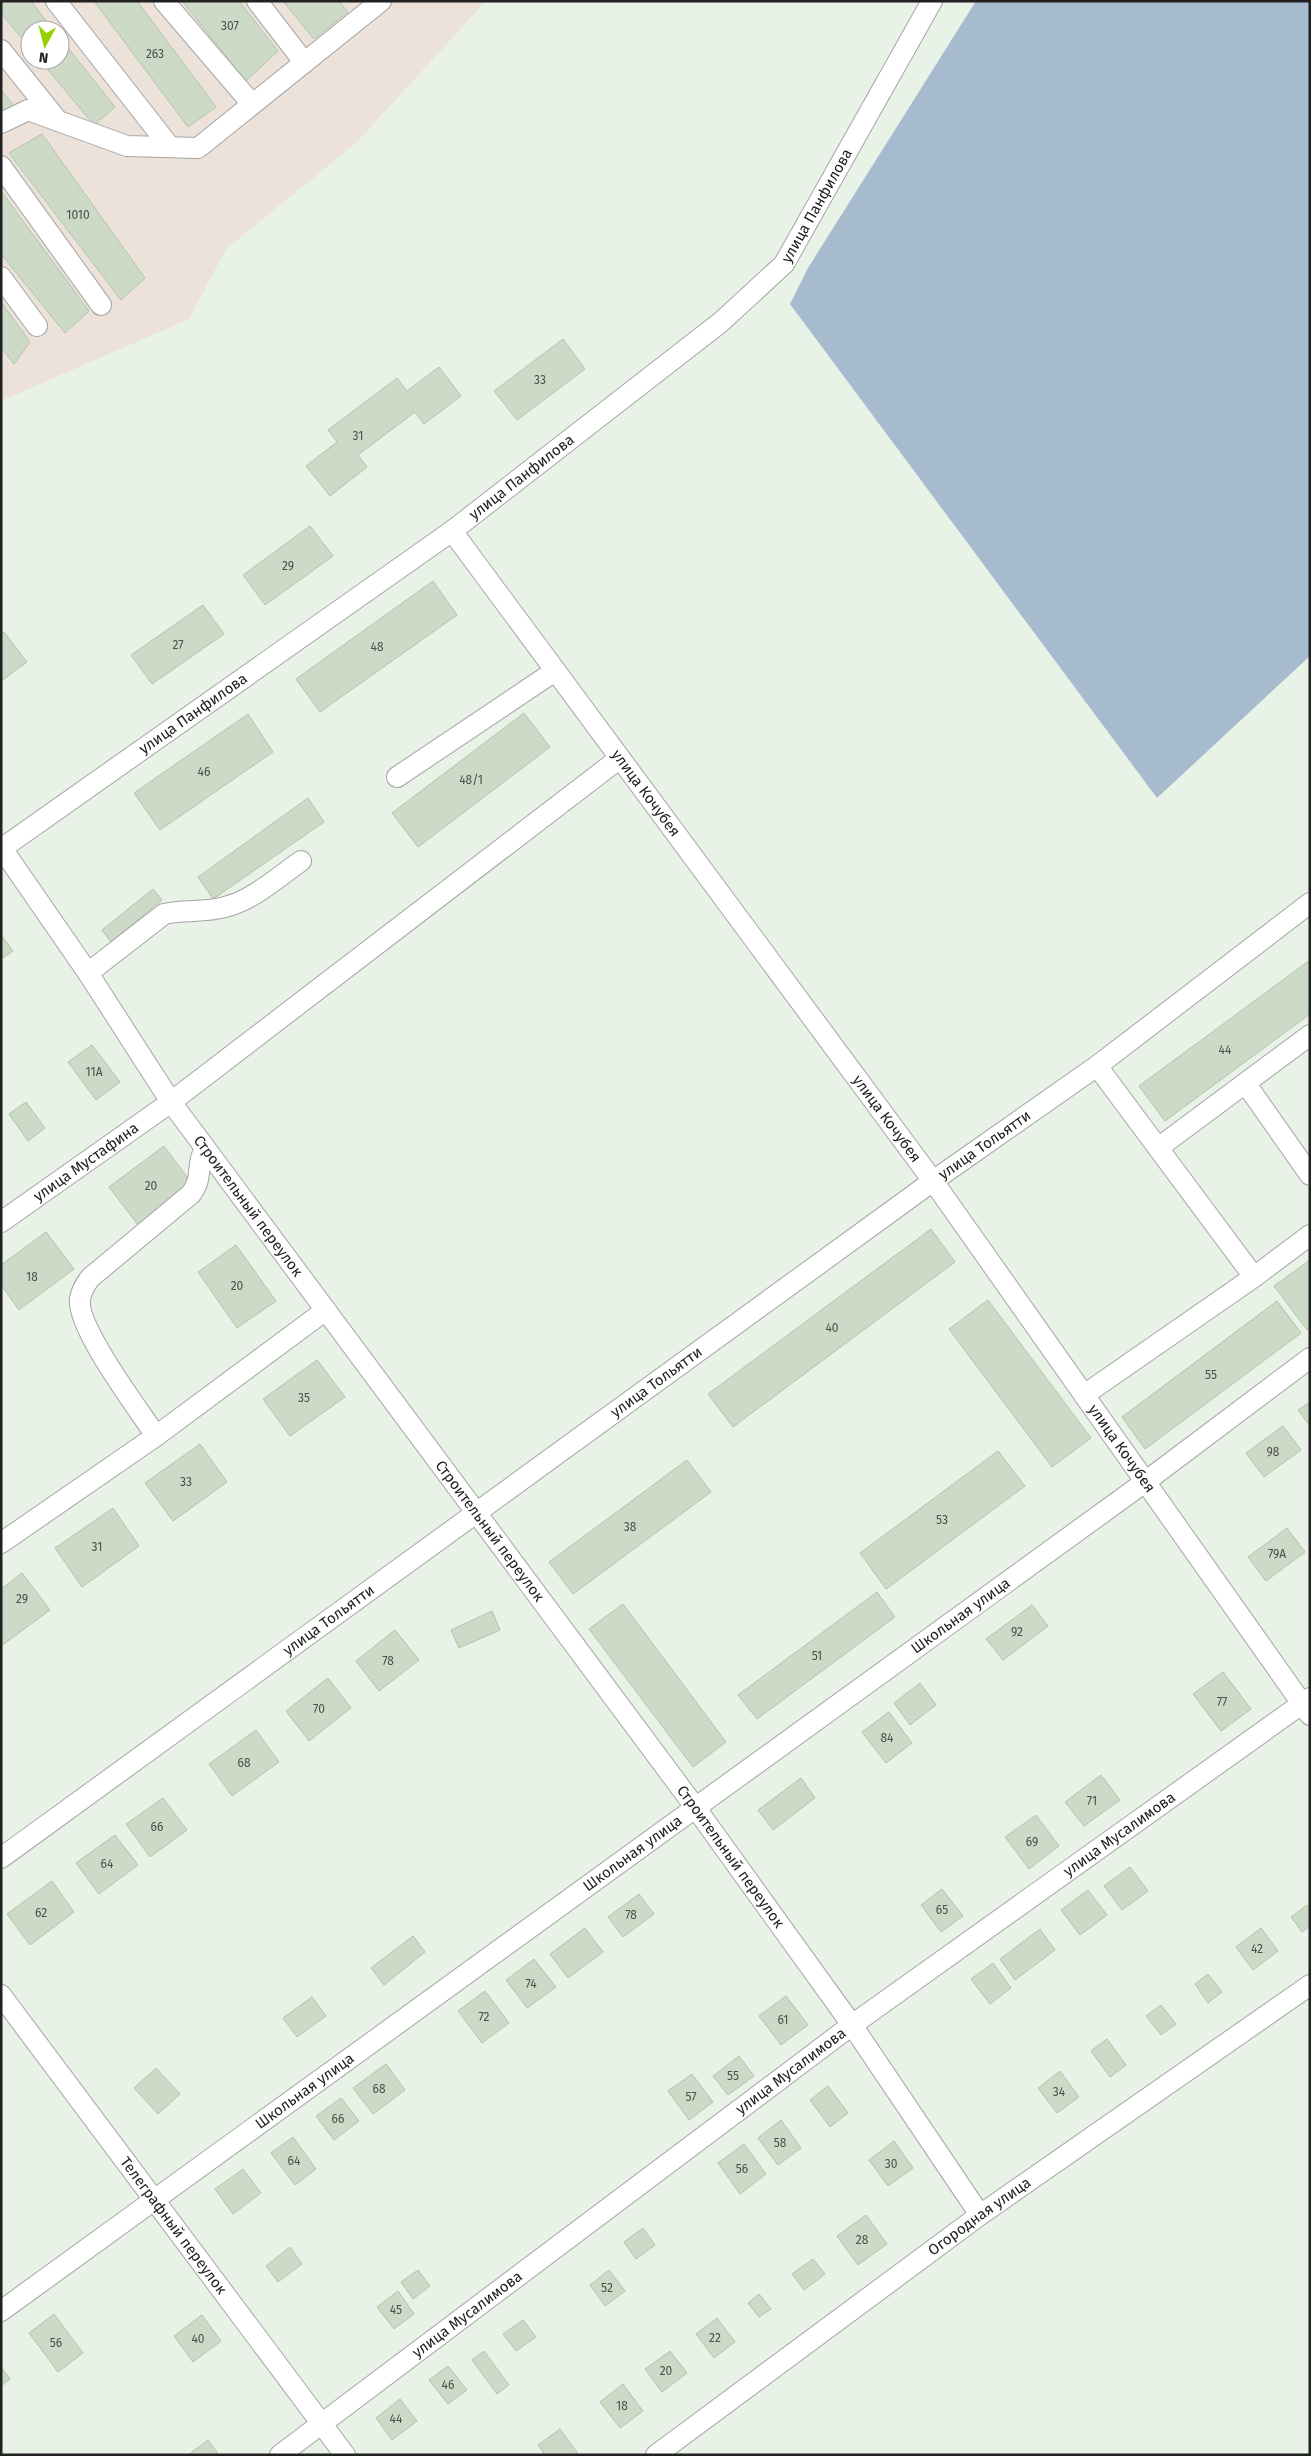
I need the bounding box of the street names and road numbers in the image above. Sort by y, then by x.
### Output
street label: улица Панфилова [778,145,856,266]
street label: улица Панфилова [465,430,578,523]
street label: улица Панфилова [135,669,251,758]
street label: улица Кочубея [608,746,684,840]
street label: улица Кочубея [849,1072,925,1166]
street label: улица Тольятти [935,1106,1034,1183]
street label: улица Мустафина [30,1119,142,1205]
street label: Строительный переулок [190,1132,307,1280]
street label: улица Тольятти [607,1343,706,1421]
street label: улица Кочубея [1085,1401,1159,1496]
street label: Строительный переулок [432,1457,548,1605]
street label: Школьная улица [908,1574,1013,1657]
street label: улица Тольятти [279,1581,378,1659]
street label: Строительный переулок [673,1782,788,1932]
street label: улица Мусалимова [1060,1788,1179,1880]
street label: Школьная улица [580,1811,686,1895]
street label: улица Мусалимова [732,2024,849,2118]
street label: Школьная улица [252,2049,358,2133]
street label: Телеграфный переулок [116,2153,231,2298]
street label: Огородная улица [925,2173,1034,2259]
street label: улица Мусалимова [408,2267,526,2362]

